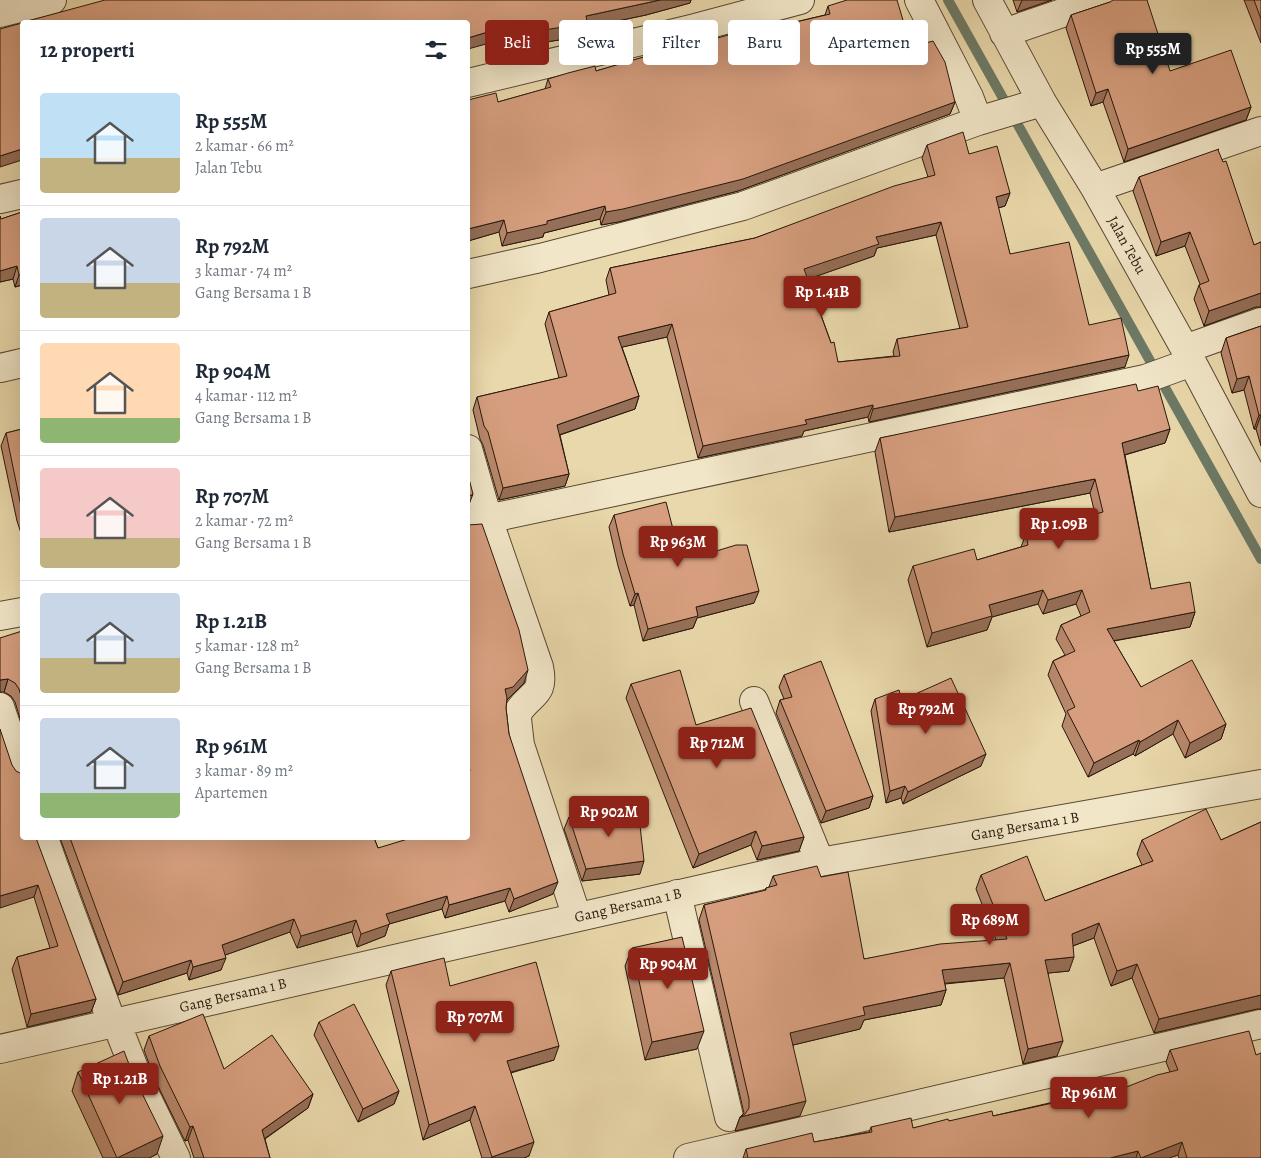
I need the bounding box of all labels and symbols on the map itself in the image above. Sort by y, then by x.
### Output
pin: Rp 555M [1107,32,1199,75]
street label: Jalan Tebu [1103,213,1151,278]
pin: Rp 1.41B [770,276,874,318]
pin: Rp 1.09B [1007,508,1111,550]
pin: Rp 963M [632,526,724,568]
pin: Rp 792M [880,692,972,735]
pin: Rp 712M [671,726,763,769]
pin: Rp 902M [563,796,655,838]
street label: Gang Bersama 1 B [969,807,1081,845]
street label: Gang Bersama 1 B [572,883,684,927]
pin: Rp 689M [944,904,1036,946]
pin: Rp 904M [622,948,714,990]
street label: Gang Bersama 1 B [177,973,289,1017]
pin: Rp 707M [429,1000,521,1043]
pin: Rp 1.21B [68,1062,172,1105]
pin: Rp 961M [1043,1076,1135,1119]

